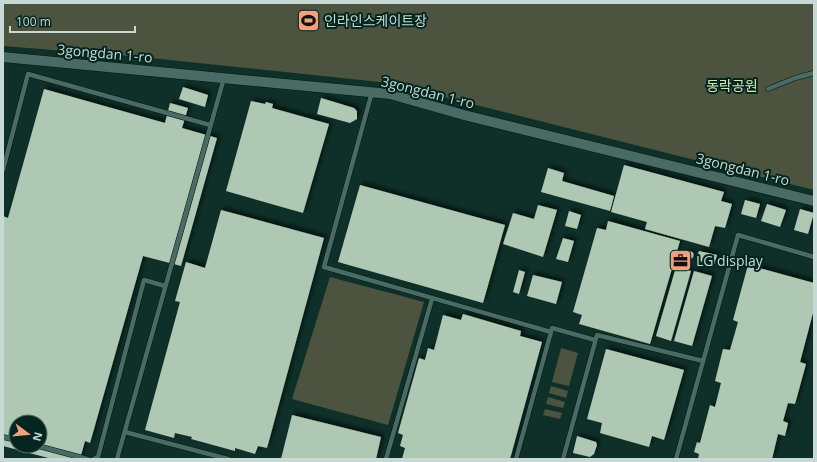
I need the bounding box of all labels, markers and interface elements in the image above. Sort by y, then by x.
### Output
sports icon: 인라인스케이트장 [296,7,322,33]
scale bar [10,8,135,34]
place label: 인라인스케이트장 [324,11,427,30]
text: 100 m [16,13,51,30]
street label: 3gongdan 1-ro [57,39,153,67]
street label: 3gongdan 1-ro [379,71,477,113]
park label: 동락공원 [706,76,758,95]
street label: 3gongdan 1-ro [694,148,792,190]
office icon: LG display [667,247,693,273]
place label: LG display [696,251,764,270]
north arrow [8,414,48,454]
text: N [30,431,47,443]

